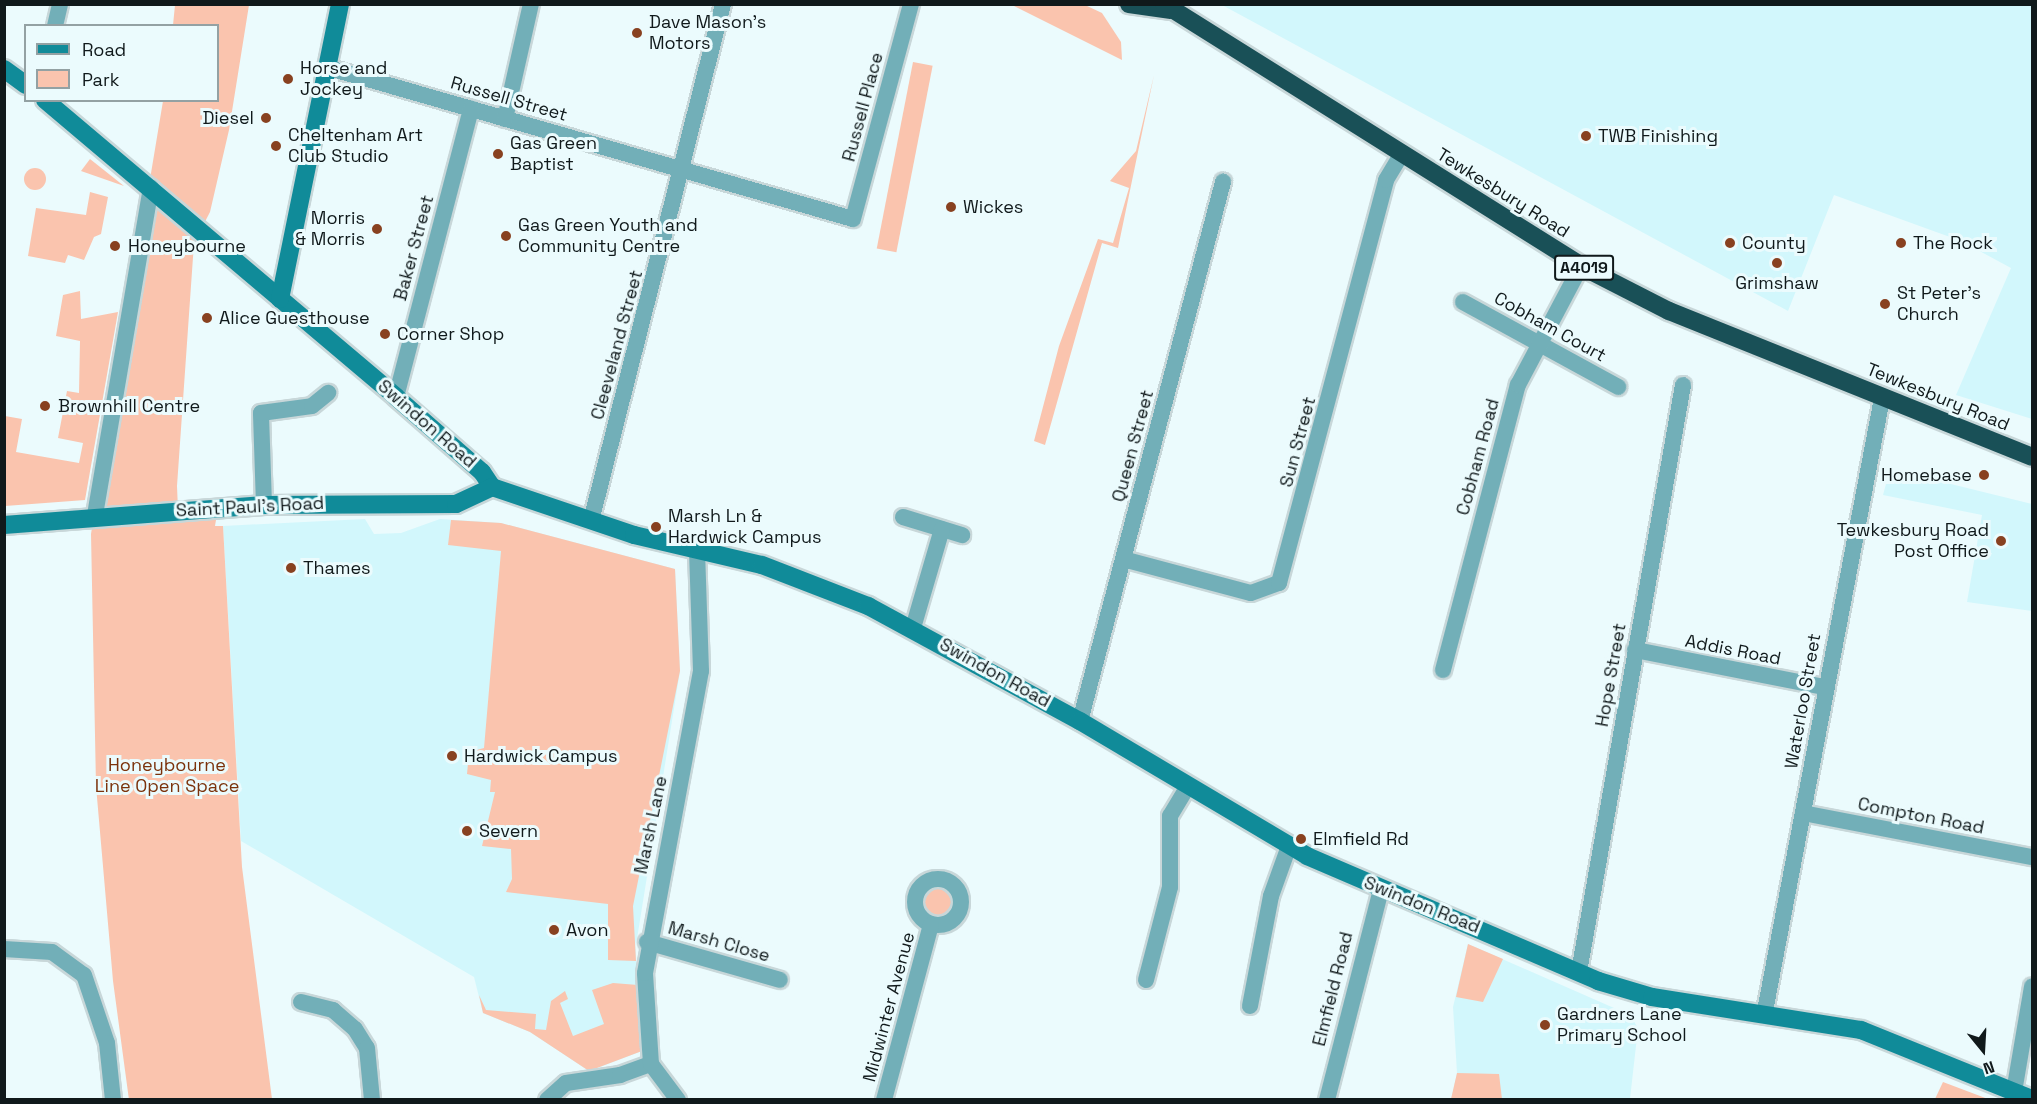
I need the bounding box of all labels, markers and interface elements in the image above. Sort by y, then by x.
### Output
place label: Dave Mason's Motors [649,12,766,54]
legend [24,24,219,102]
marker: Dave Mason's Motors [630,26,644,40]
text: Road [82,38,126,61]
street label: Russell Place [838,50,888,164]
place label: Horse and Jockey [300,58,387,100]
text: Park [82,68,119,91]
marker: Horse and Jockey [281,72,295,86]
street label: Russell Street [448,72,570,126]
place label: Diesel [202,107,254,129]
marker: Diesel [259,111,273,125]
place label: Cheltenham Art Club Studio [288,125,423,168]
place label: TWB Finishing [1598,125,1718,147]
marker: TWB Finishing [1579,129,1593,143]
place label: Gas Green Baptist [510,133,597,176]
marker: Cheltenham Art Club Studio [269,139,283,153]
street label: Tewkesbury Road [1433,144,1573,242]
marker: Gas Green Baptist [491,147,505,161]
street label: Baker Street [390,193,438,303]
place label: Wickes [963,196,1023,218]
marker: Wickes [944,200,958,214]
place label: Morris & Morris [295,208,365,250]
place label: Gas Green Youth and Community Centre [518,215,698,258]
marker: Morris & Morris [370,222,384,236]
marker: Gas Green Youth and Community Centre [499,229,513,243]
place label: County [1742,232,1806,254]
place label: The Rock [1913,232,1993,254]
place label: Honeybourne [128,235,246,257]
marker: County [1723,236,1737,250]
marker: The Rock [1894,236,1908,250]
marker: Honeybourne [106,237,124,255]
road number: A4019 [1554,255,1614,281]
marker: Grimshaw [1770,256,1784,270]
street label: Cleeveland Street [587,268,647,422]
place label: Grimshaw [1735,272,1819,294]
place label: St Peter's Church [1897,283,1981,326]
street label: Cobham Court [1490,287,1610,367]
marker: St Peter's Church [1878,297,1892,311]
place label: Alice Guesthouse [219,307,370,329]
marker: Alice Guesthouse [200,311,214,325]
place label: Corner Shop [397,323,504,345]
marker: Corner Shop [378,327,392,341]
street label: Tewkesbury Road [1863,358,2013,436]
street label: Swindon Road [373,375,481,473]
street label: Queen Street [1108,388,1158,504]
street label: Sun Street [1276,394,1320,490]
place label: Brownhill Centre [58,395,200,417]
street label: Cobham Road [1452,396,1504,518]
marker: Brownhill Centre [36,397,54,415]
place label: Homebase [1881,464,1972,486]
marker: Homebase [1977,468,1991,482]
street label: Saint Paul's Road [175,492,325,522]
place label: Marsh Ln & Hardwick Campus [668,506,822,548]
marker: Marsh Ln & Hardwick Campus [649,520,663,534]
place label: Tewkesbury Road Post Office [1837,520,1989,562]
marker: Tewkesbury Road Post Office [1994,534,2008,548]
place label: Thames [303,557,371,579]
marker: Thames [284,561,298,575]
street label: Hope Street [1591,622,1631,728]
street label: Addis Road [1683,630,1783,670]
street label: Waterloo Street [1780,632,1826,770]
street label: Swindon Road [936,634,1054,712]
place label: Hardwick Campus [464,745,618,767]
marker: Hardwick Campus [445,749,459,763]
park label: Honeybourne Line Open Space [95,755,239,798]
street label: Marsh Lane [630,774,672,876]
street label: Compton Road [1856,793,1986,839]
place label: Severn [479,820,538,842]
marker: Severn [460,824,474,838]
place label: Elmfield Rd [1313,828,1409,850]
marker: Elmfield Rd [1294,832,1308,846]
street label: Swindon Road [1361,872,1483,938]
street label: Marsh Close [666,917,772,967]
place label: Avon [566,919,609,941]
marker: Avon [547,923,561,937]
street label: Midwinter Avenue [859,929,919,1085]
street label: Elmfield Road [1308,930,1358,1048]
place label: Gardners Lane Primary School [1557,1004,1687,1046]
marker: Gardners Lane Primary School [1538,1018,1552,1032]
north arrow [1953,1020,2013,1080]
text: N [1980,1056,1997,1079]

